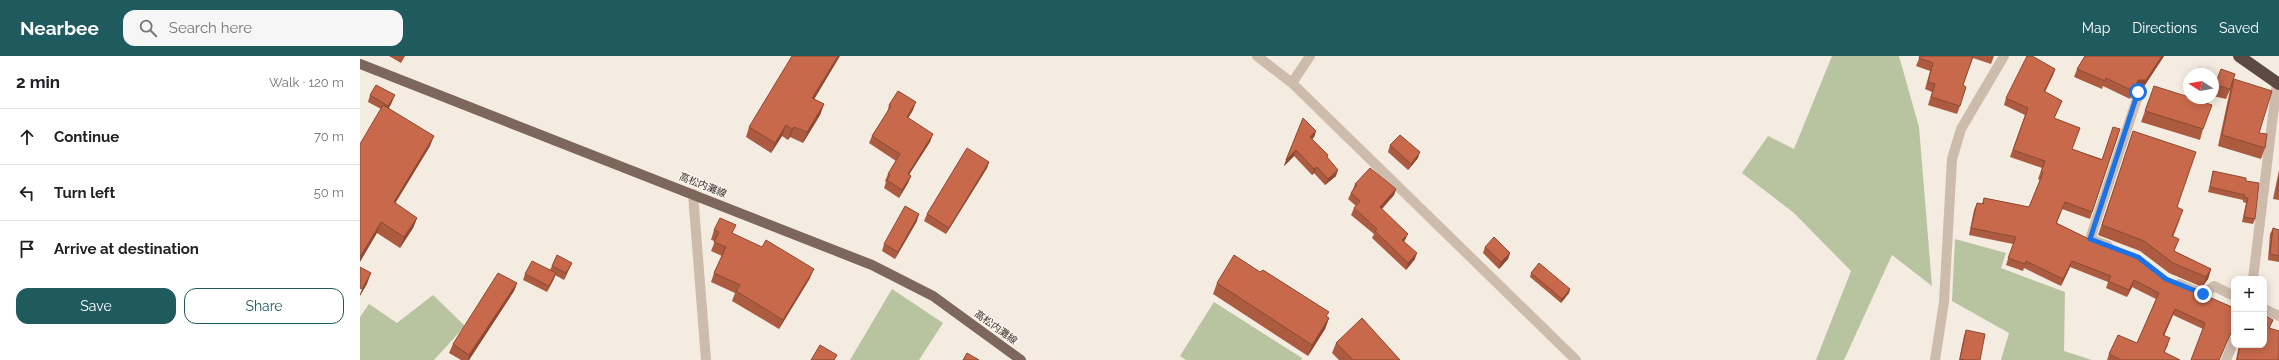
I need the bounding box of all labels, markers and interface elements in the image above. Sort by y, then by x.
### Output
search box [123,10,403,46]
text: Nearbee [20,17,99,39]
icon: search [137,17,159,39]
text: Search here [169,19,252,37]
text: Map [2082,20,2110,36]
text: Directions [2132,20,2197,36]
text: Saved [2219,20,2259,36]
north arrow [2183,68,2219,104]
text: 2 min [16,72,60,92]
text: Walk · 120 m [269,75,344,90]
route start [2129,83,2147,101]
icon: ahead [16,126,38,148]
text: Continue [54,128,119,146]
text: 70 m [314,129,344,144]
street label: 高松内灘線 [678,171,728,199]
icon: left [16,182,38,204]
text: Turn left [54,184,115,202]
text: 50 m [314,185,344,200]
icon: arrive [16,238,38,260]
text: Arrive at destination [54,240,199,258]
map controls [2231,276,2267,348]
button: + [2231,276,2267,312]
route end [2194,285,2212,303]
button: Save [16,288,176,324]
button: Share [184,288,344,324]
street label: 高松内灘線 [973,308,1019,346]
button: − [2231,312,2267,348]

